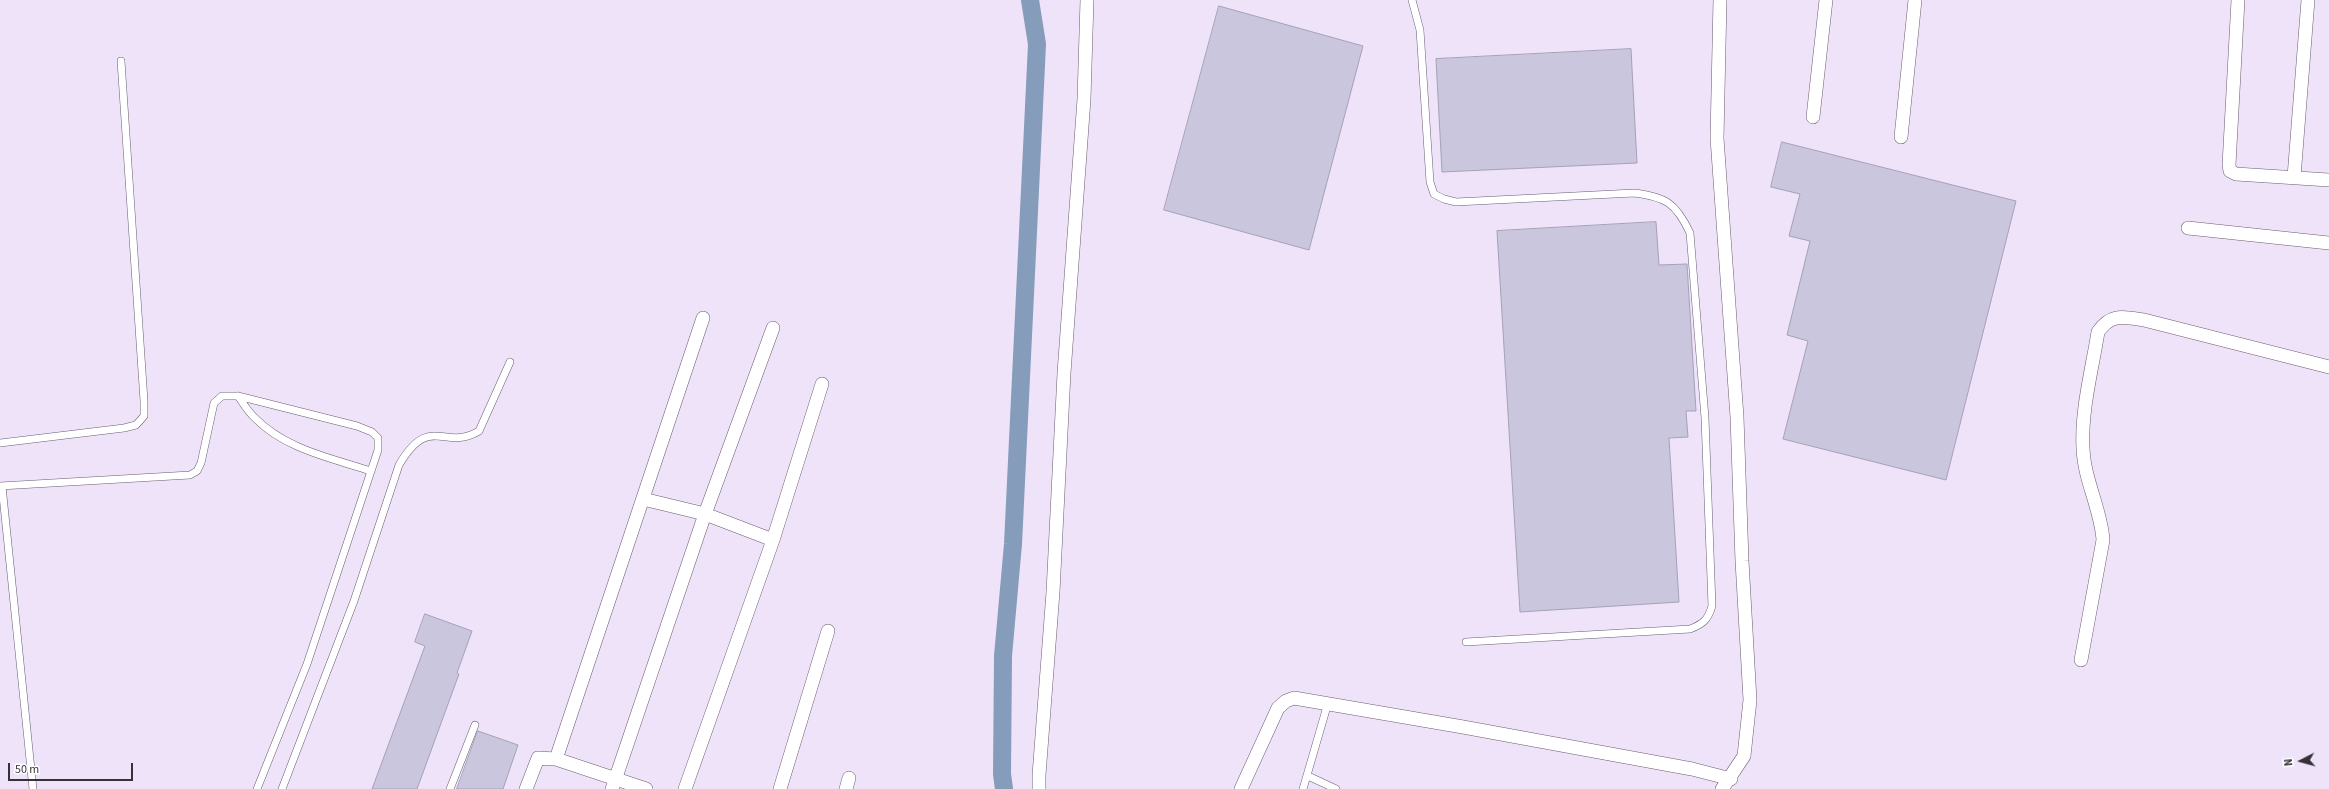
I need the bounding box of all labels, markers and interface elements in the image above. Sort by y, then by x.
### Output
north arrow [2281,741,2321,781]
scale bar [10,755,135,781]
text: N [2281,758,2296,767]
text: 50 m [15,761,39,778]

